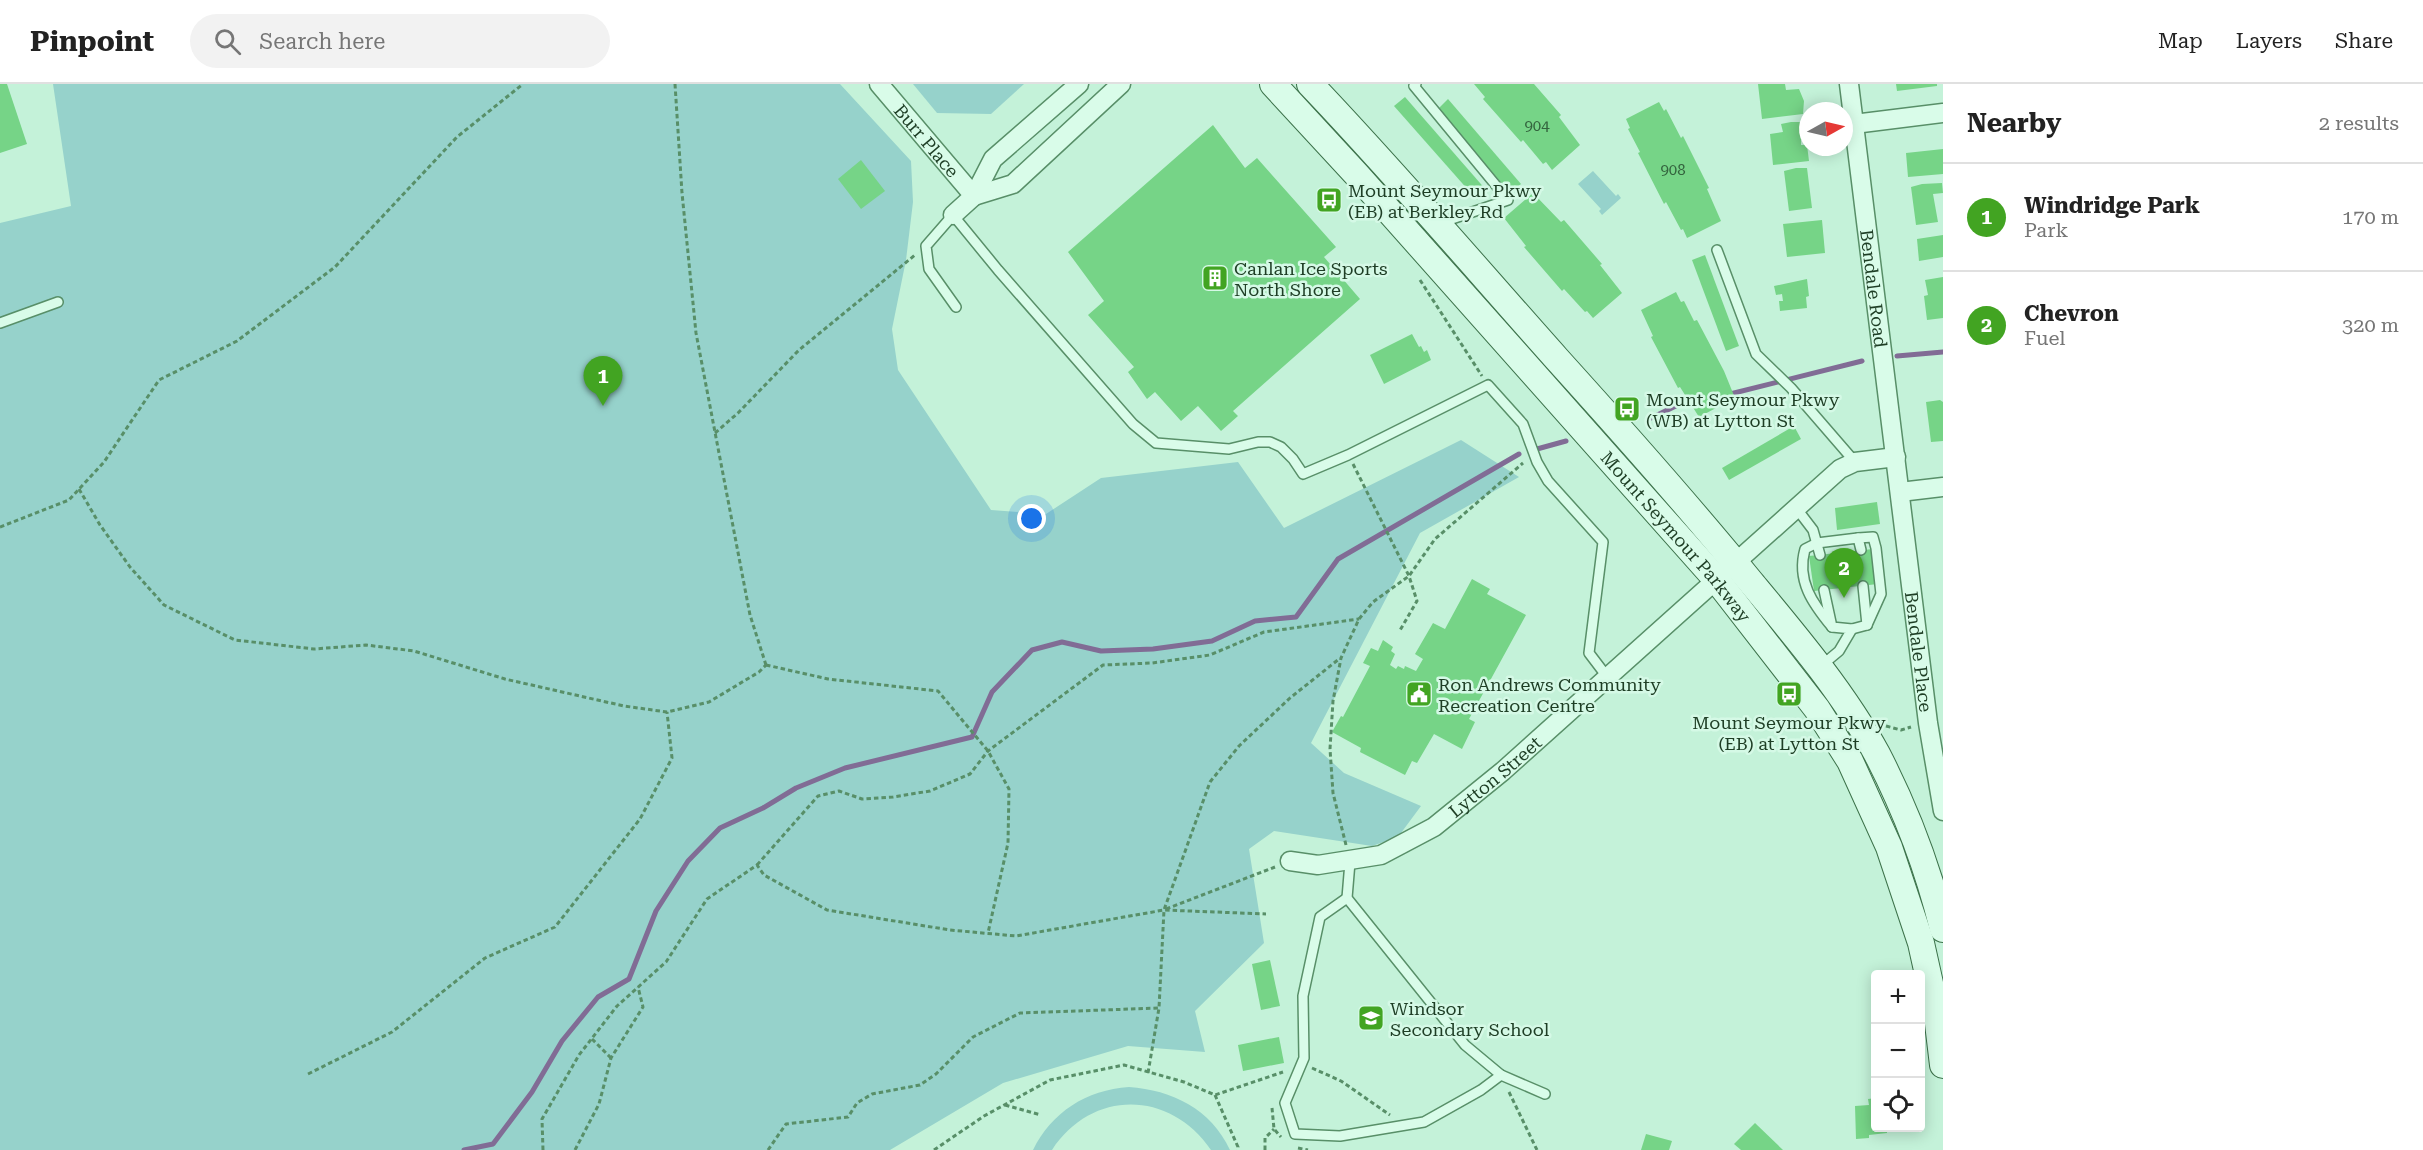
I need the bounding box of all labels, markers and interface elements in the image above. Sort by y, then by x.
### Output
search box [190,14,610,68]
text: Pinpoint [30,25,154,58]
icon: search [211,25,244,58]
text: Search here [259,29,385,54]
text: Map [2158,29,2203,53]
text: Layers [2236,29,2302,53]
text: Share [2335,29,2393,53]
street label: Burr Place [890,100,964,181]
north arrow [1799,102,1853,156]
text: Nearby [1967,108,2061,138]
text: 2 results [2319,111,2399,135]
house number: 904 [1524,117,1550,135]
house number: 908 [1660,161,1686,179]
place label: Mount Seymour Pkwy (EB) at Berkley Rd [1348,180,1542,222]
bus stop icon: Mount Seymour Pkwy (EB) at Berkley Rd [1314,185,1344,215]
text: Windridge Park [2024,193,2200,218]
text: 1 [1981,205,1992,229]
text: 170 m [2342,205,2399,229]
text: Park [2024,218,2068,242]
street label: Bendale Road [1857,228,1892,349]
place label: Canlan Ice Sports North Shore [1234,258,1388,300]
building icon: Canlan Ice Sports North Shore [1200,263,1230,293]
text: Chevron [2024,301,2119,326]
text: 2 [1981,313,1992,337]
text: 320 m [2342,313,2399,337]
text: Fuel [2024,326,2065,350]
pin: 1 [584,356,622,406]
place label: Mount Seymour Pkwy (WB) at Lytton St [1646,389,1840,431]
bus stop icon: Mount Seymour Pkwy (WB) at Lytton St [1612,394,1642,424]
street label: Mount Seymour Parkway [1597,447,1756,626]
your location [1017,504,1046,533]
pin: 2 [1824,548,1864,598]
street label: Bendale Place [1901,590,1937,713]
place label: Ron Andrews Community Recreation Centre [1438,674,1661,716]
public building icon: Ron Andrews Community Recreation Centre [1404,679,1434,709]
bus stop icon: Mount Seymour Pkwy (EB) at Lytton St [1774,679,1804,709]
place label: Mount Seymour Pkwy (EB) at Lytton St [1692,712,1886,754]
street label: Lytton Street [1444,731,1545,821]
map controls [1871,970,1925,1132]
button: + [1871,970,1925,1024]
place label: Windsor Secondary School [1390,998,1550,1040]
school or university icon: Windsor Secondary School [1356,1003,1386,1033]
button: − [1871,1024,1925,1078]
button: locate [1871,1078,1925,1132]

